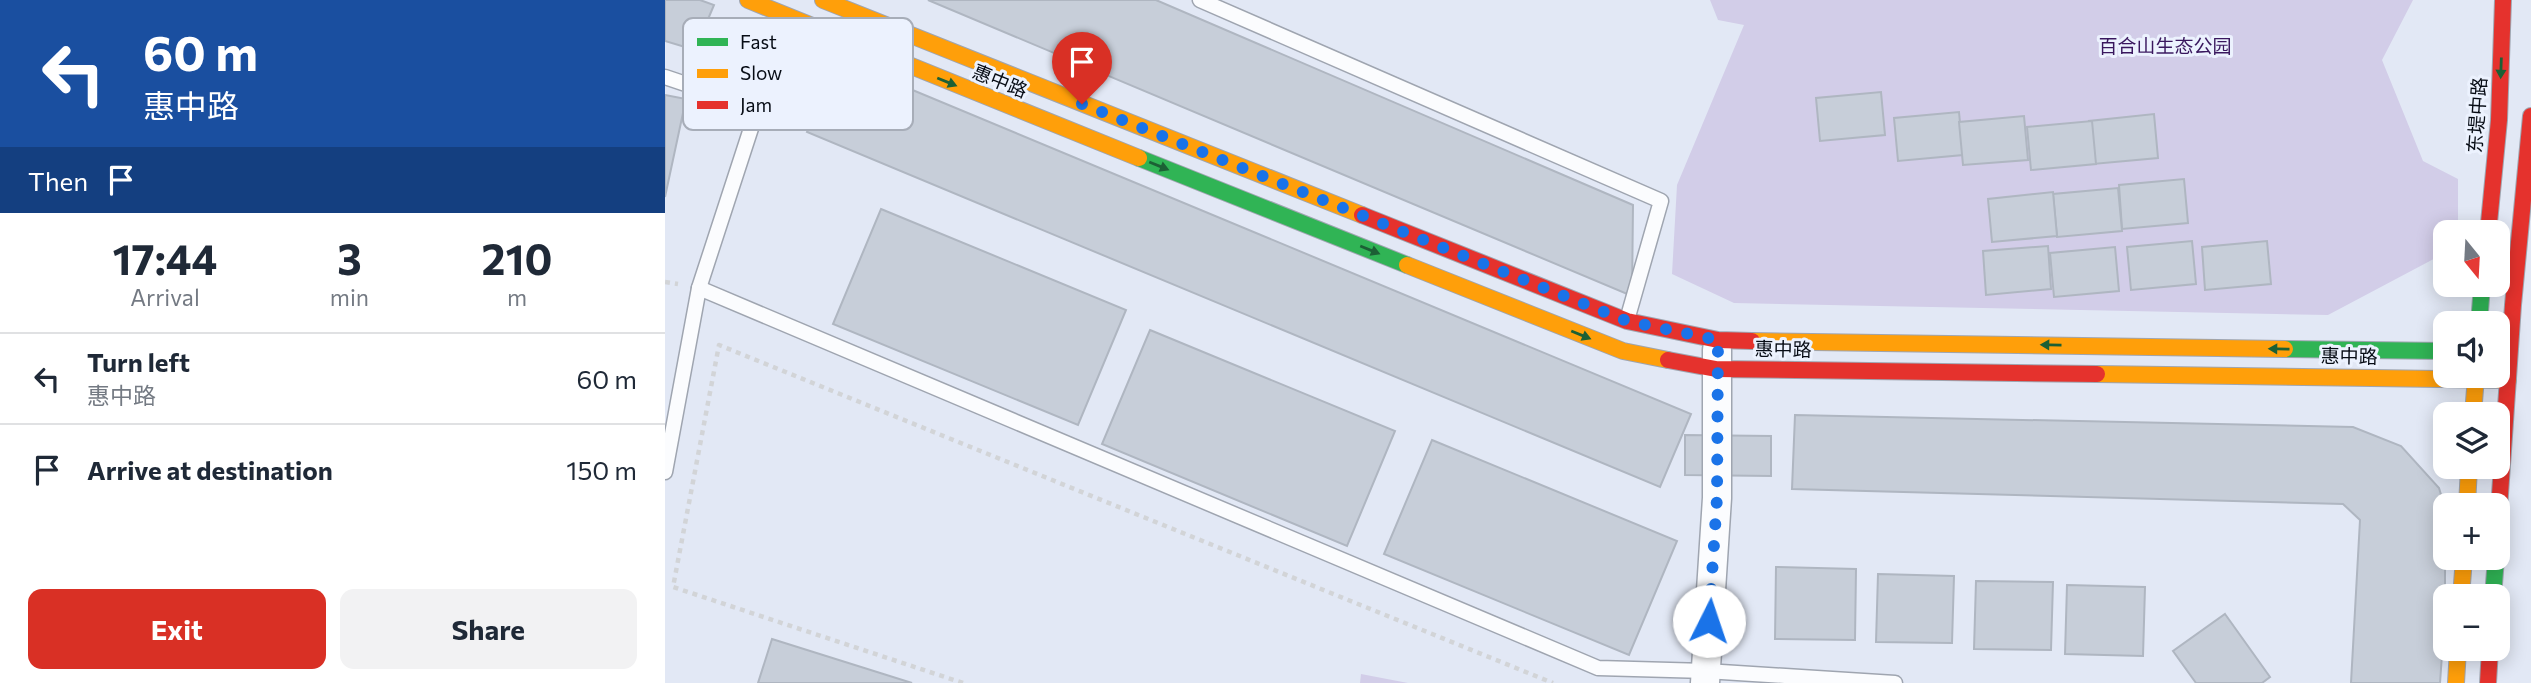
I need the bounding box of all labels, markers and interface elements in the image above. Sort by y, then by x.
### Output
legend [683,18,913,130]
text: 60 m [143,21,258,81]
icon: left [28,28,119,119]
text: Fast [740,30,777,53]
pin [1052,32,1112,104]
park label: 百合山生态公园 [2098,34,2232,57]
icon: arrive [1063,43,1101,81]
one-way arrow [2495,57,2507,79]
street label: 惠中路 [969,59,1031,102]
text: Slow [740,61,782,84]
street label: 东堤中路 [2462,76,2491,154]
one-way arrow [937,77,958,88]
text: 惠中路 [143,85,239,125]
text: Jam [740,93,772,116]
icon: arrive [102,161,140,199]
one-way arrow [1148,161,1169,172]
text: Then [28,165,88,196]
north arrow [2433,220,2509,298]
map controls [2433,220,2510,661]
text: 17:44 [113,232,217,284]
text: 3 [337,232,362,284]
text: 210 [482,232,552,284]
one-way arrow [1359,245,1380,256]
text: Arrival [130,283,200,311]
text: min [330,283,369,311]
text: m [507,283,527,311]
button: sound [2433,311,2510,388]
one-way arrow [1571,329,1592,340]
street label: 惠中路 [1754,337,1812,360]
one-way arrow [2040,339,2062,351]
one-way arrow [2267,343,2289,355]
street label: 惠中路 [2320,344,2378,367]
text: Turn left [87,346,190,377]
icon: left [28,360,66,398]
text: 60 m [577,363,637,394]
text: 惠中路 [87,381,156,409]
button: layers [2433,402,2510,479]
icon: arrive [28,451,66,489]
text: Arrive at destination [87,454,333,485]
text: 150 m [566,454,637,485]
button: + [2433,493,2510,570]
position arrow [1672,584,1746,658]
button: − [2433,584,2510,661]
button: Exit [28,589,326,669]
button: Share [340,589,637,669]

